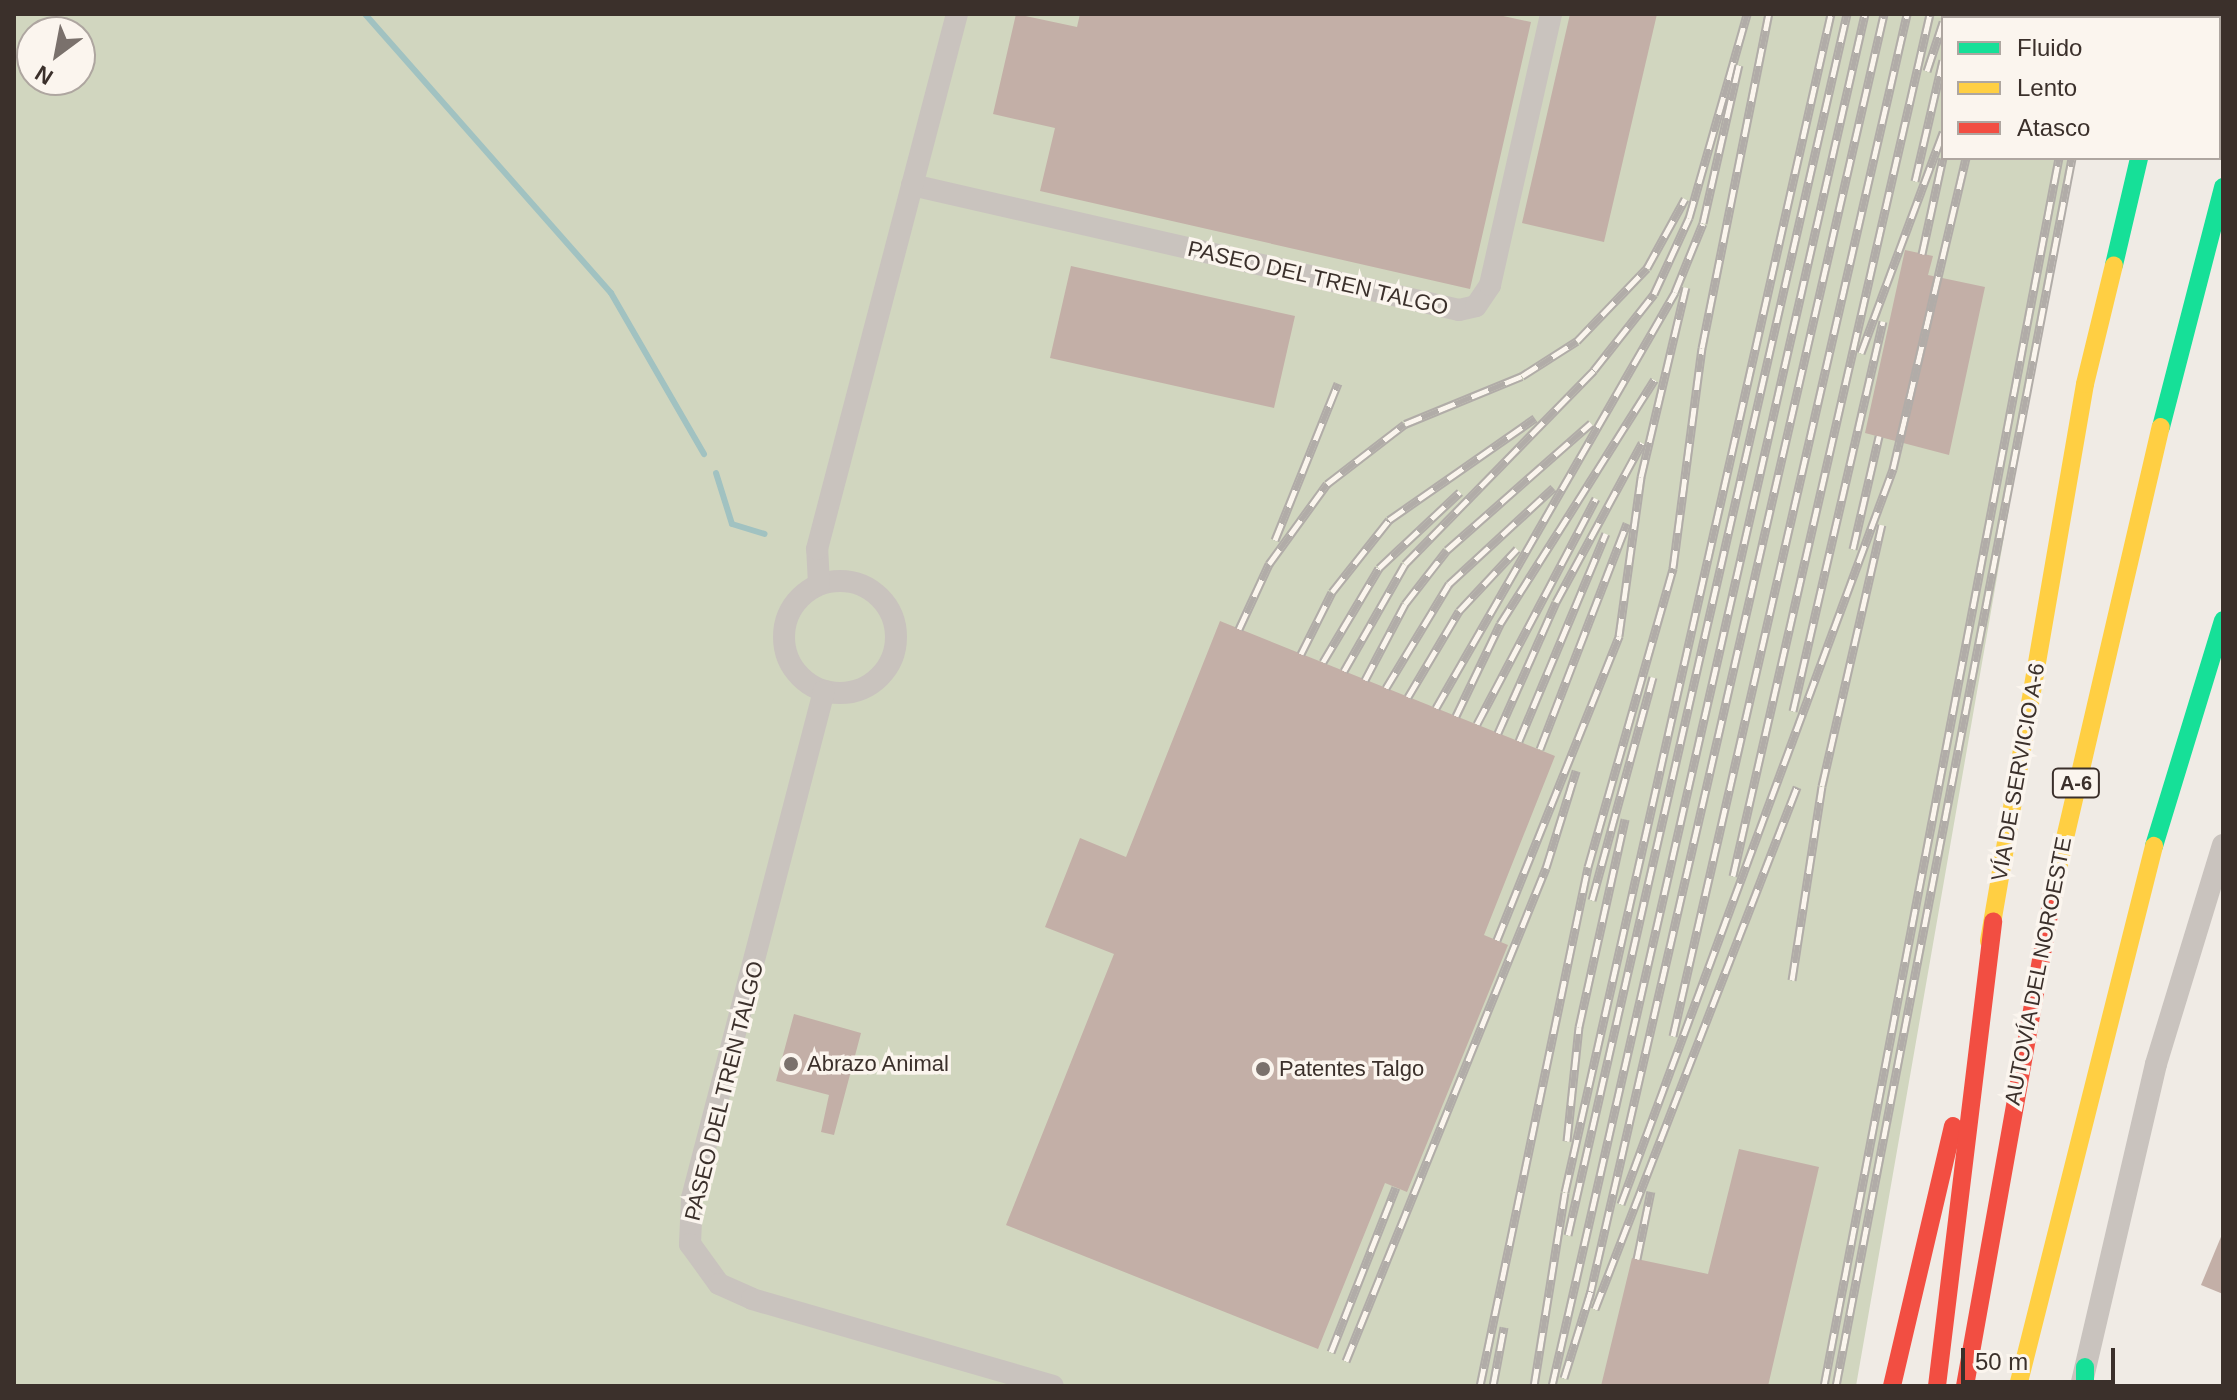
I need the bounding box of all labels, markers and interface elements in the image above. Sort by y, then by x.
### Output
north arrow [16,16,96,96]
legend [1941,16,2221,160]
text: Fluido [2017,34,2082,61]
text: N [31,60,57,90]
text: Lento [2017,74,2077,101]
text: Atasco [2017,114,2090,141]
street label: PASEO DEL TREN TALGO [1184,235,1452,321]
street label: VÍA DE SERVICIO A-6 [1986,660,2050,884]
road number: A-6 [2050,767,2102,799]
street label: AUTOVÍA DEL NOROESTE [1999,834,2077,1108]
street label: PASEO DEL TREN TALGO [679,958,769,1224]
place label: Abrazo Animal [807,1051,950,1077]
marker: Abrazo Animal [782,1055,800,1073]
place label: Patentes Talgo [1279,1056,1425,1082]
marker: Patentes Talgo [1254,1060,1272,1078]
scale bar [1965,1332,2119,1382]
text: 50 m [1975,1348,2028,1375]

